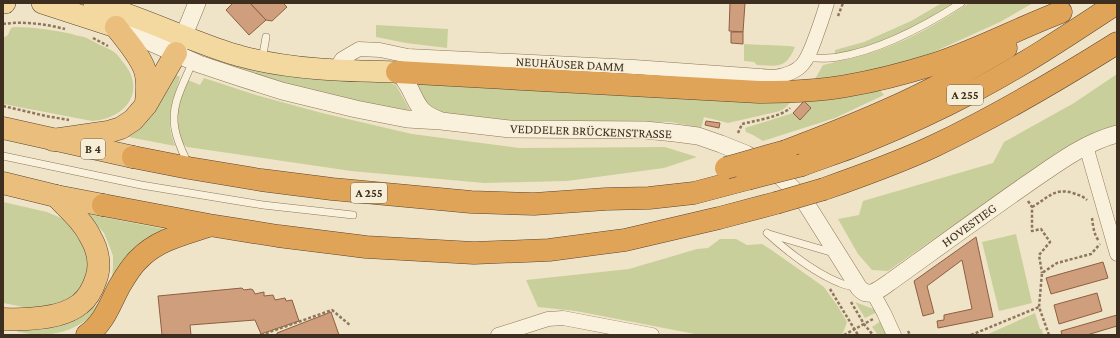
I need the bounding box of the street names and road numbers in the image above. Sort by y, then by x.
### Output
street label: NEUHÄUSER DAMM [515,54,625,74]
road number: A 255 [947,85,983,105]
street label: VEDDELER BRÜCKENSTRASSE [510,121,672,141]
road number: B 4 [81,139,105,159]
road number: A 255 [351,183,387,203]
street label: HOVESTIEG [939,200,999,250]

